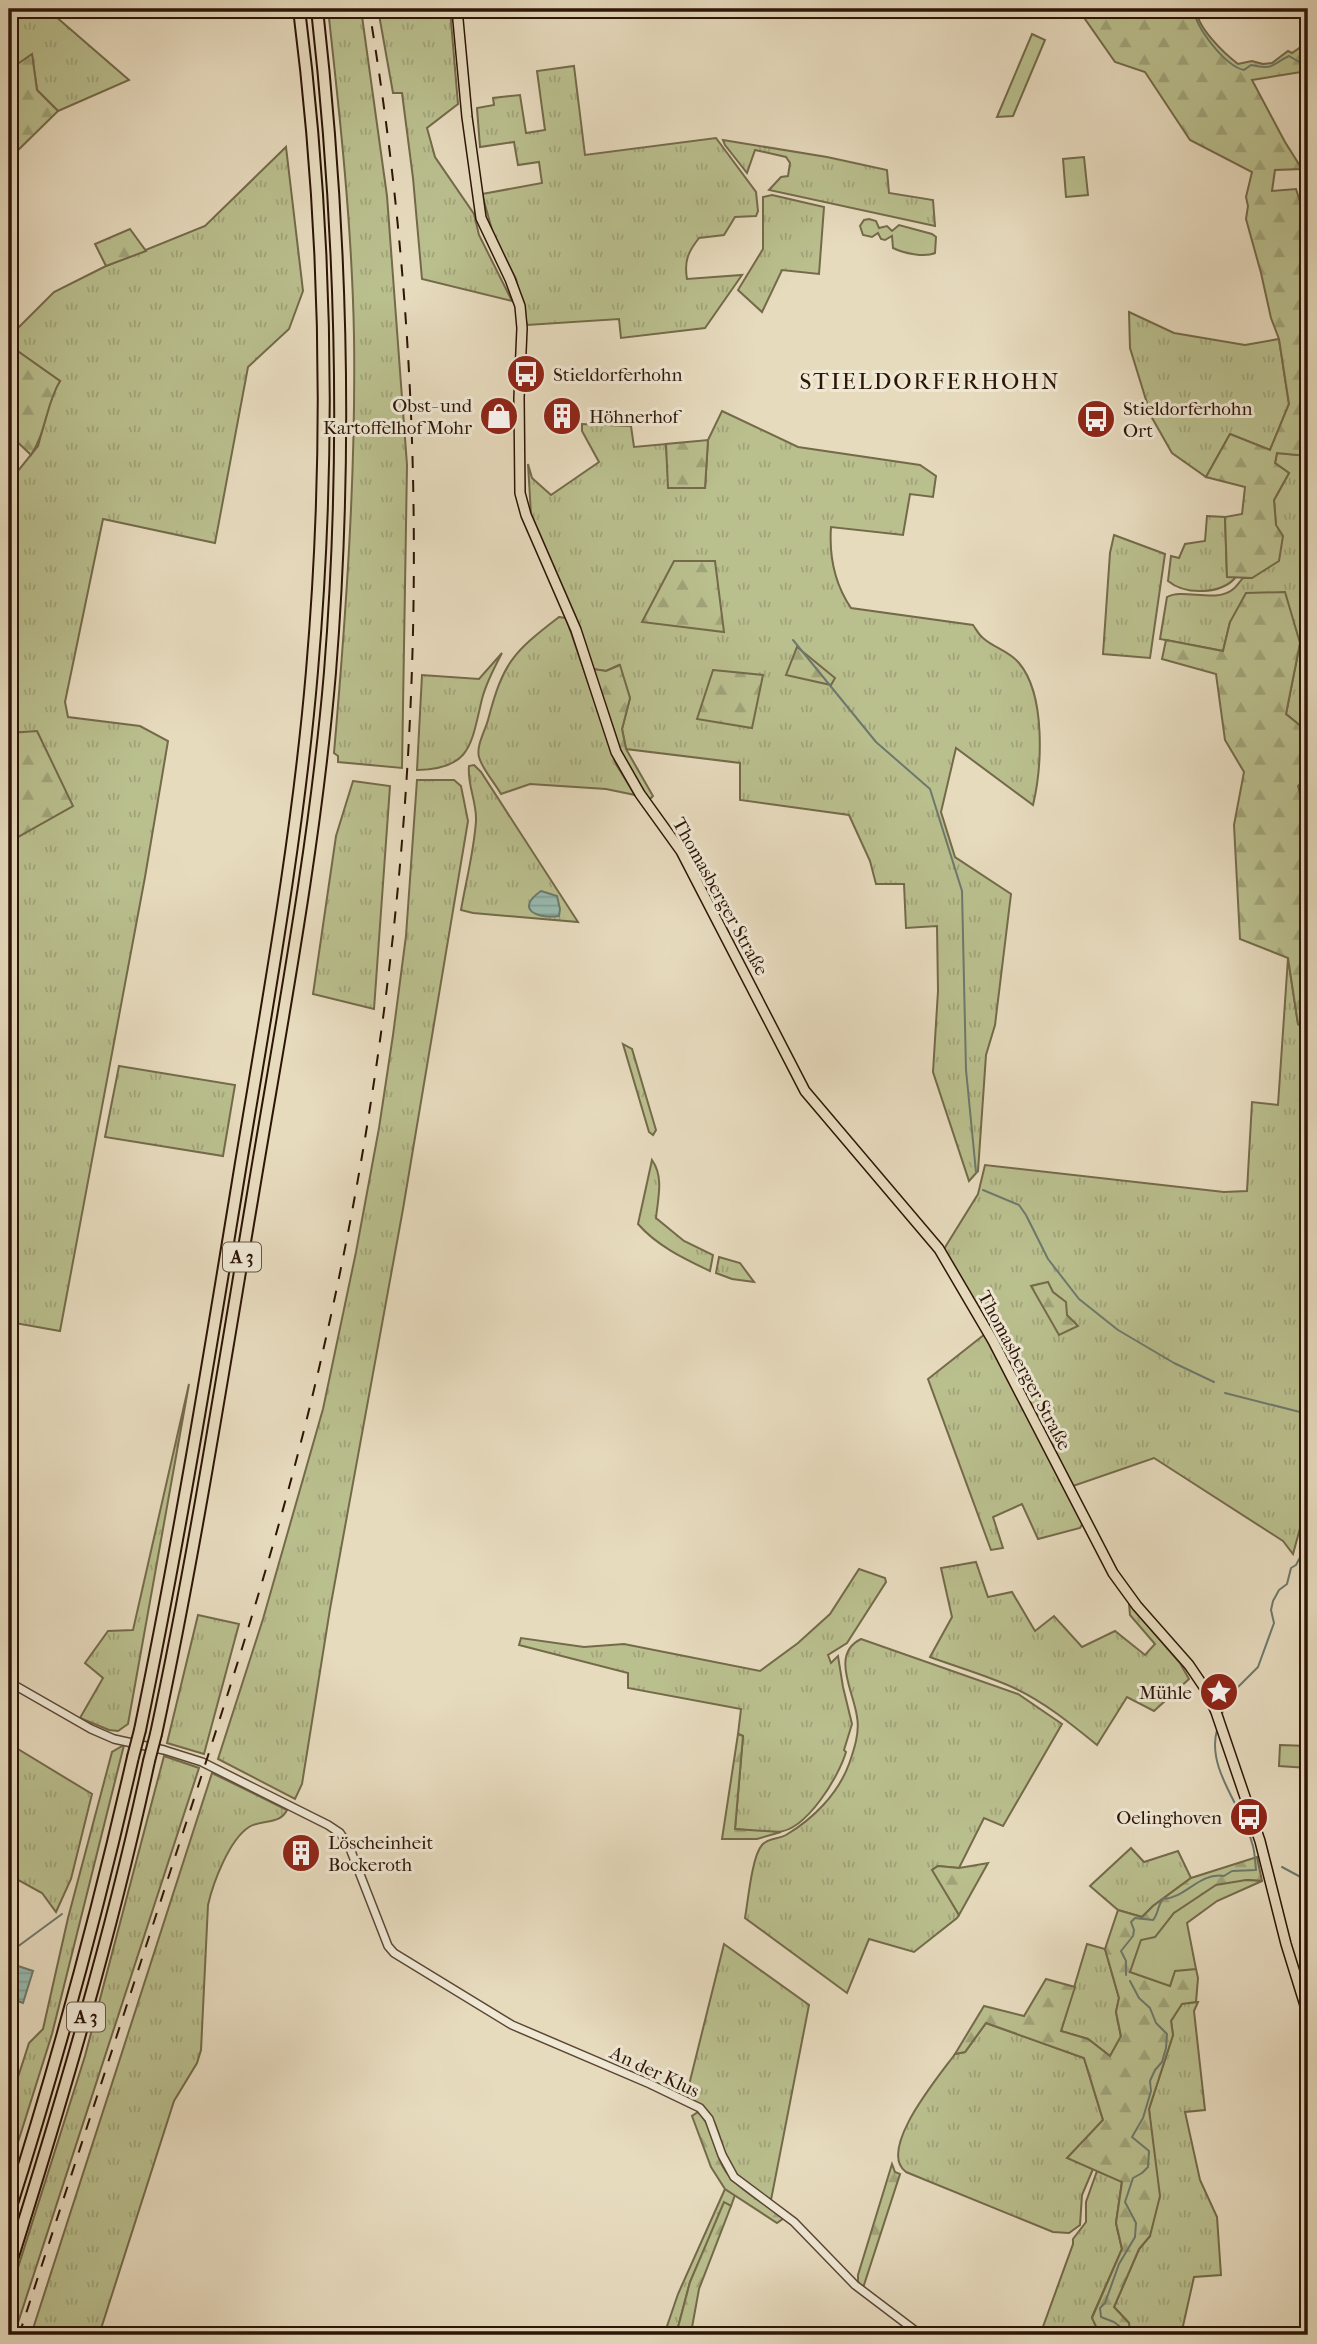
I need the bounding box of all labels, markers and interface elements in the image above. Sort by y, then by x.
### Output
bus stop icon: Stieldorferhohn [505,353,547,395]
place label: Stieldorferhohn [553,364,683,386]
district label: STIELDORFERHOHN [799,368,1061,395]
place label: Obst- und Kartoffelhof Mohr [323,395,473,439]
shop icon: Obst- und Kartoffelhof Mohr [478,395,520,437]
building icon: Höhnerhof [541,395,583,437]
bus stop icon: Stieldorferhohn Ort [1075,398,1117,440]
place label: Stieldorferhohn Ort [1123,398,1253,442]
place label: Höhnerhof [589,406,682,428]
street label: Thomasberger Straße [668,814,773,979]
road number: A 3 [223,1242,261,1272]
street label: Thomasberger Straße [973,1287,1075,1454]
place icon: Mühle [1198,1671,1240,1713]
place label: Mühle [1139,1682,1192,1704]
bus stop icon: Oelinghoven [1228,1796,1270,1838]
place label: Oelinghoven [1116,1807,1222,1829]
building icon: Löscheinheit Bockeroth [280,1832,322,1874]
place label: Löscheinheit Bockeroth [328,1832,434,1876]
road number: A 3 [67,2003,105,2032]
street label: An der Klus [606,2041,703,2102]

